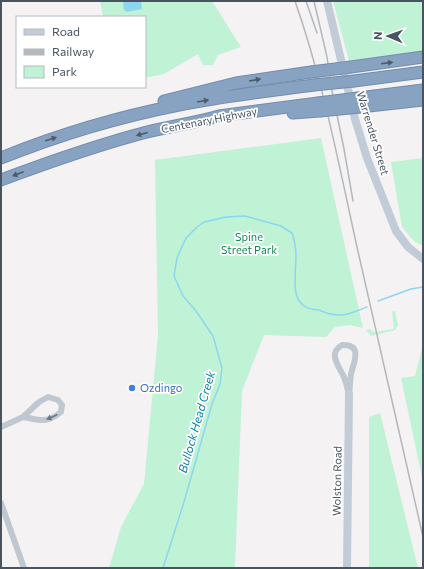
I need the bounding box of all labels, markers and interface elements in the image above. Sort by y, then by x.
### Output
legend [16,16,146,88]
north arrow [368,16,408,56]
text: Road [52,24,80,38]
text: N [371,31,384,40]
text: Railway [52,44,94,58]
one-way arrow [381,60,393,66]
text: Park [52,64,78,78]
one-way arrow [249,76,261,82]
street label: Warrender Street [355,89,393,177]
one-way arrow [197,97,209,103]
street label: Centenary Highway [160,104,258,135]
one-way arrow [136,131,148,137]
one-way arrow [45,136,57,142]
one-way arrow [12,171,24,177]
park label: Spine Street Park [221,230,277,256]
water label: Bullock Head Creek [175,369,217,474]
place label: Ozdingo [140,381,183,394]
marker: Ozdingo [127,383,137,393]
one-way arrow [46,414,58,421]
street label: Wolston Road [329,446,344,516]

